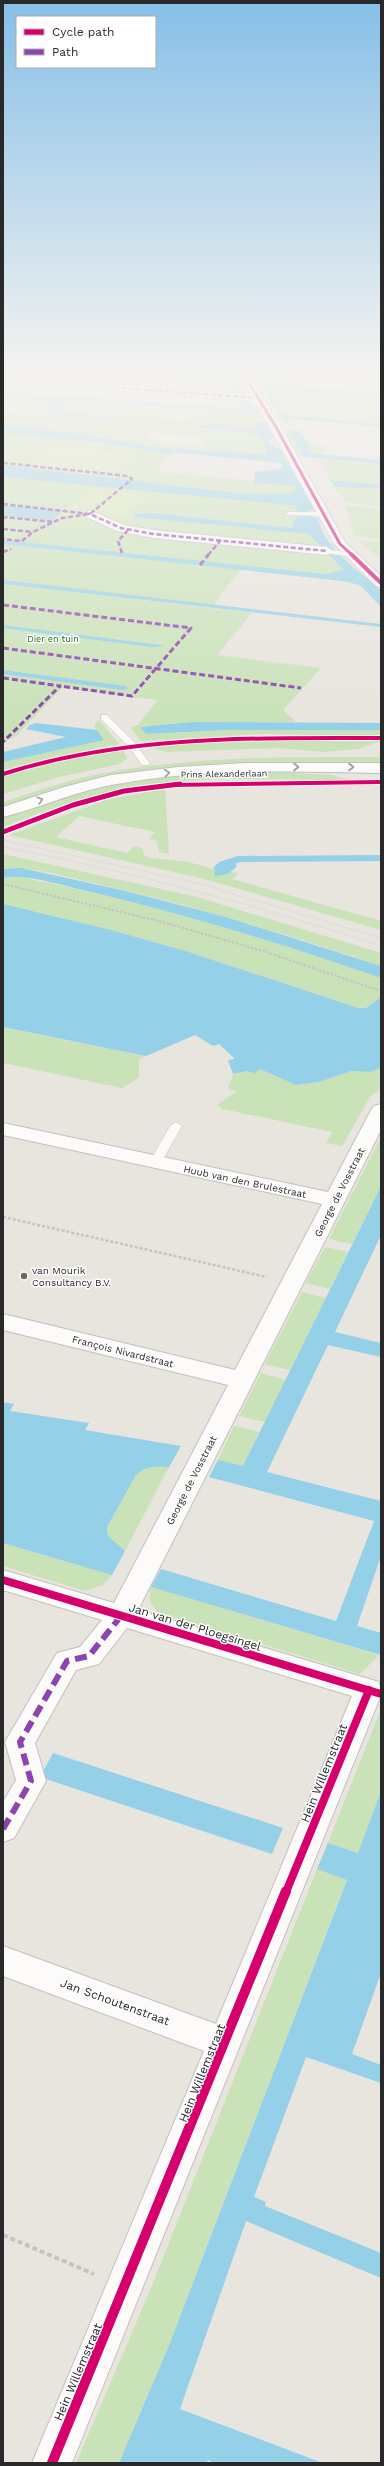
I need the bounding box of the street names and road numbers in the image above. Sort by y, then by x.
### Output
street label: Prins Alexanderlaan [181,768,267,780]
street label: George de Vosstraat [312,1145,367,1239]
street label: Huub van den Brulestraat [182,1163,308,1200]
street label: François Nivardstraat [71,1334,175,1370]
street label: George de Vosstraat [164,1433,219,1527]
street label: Jan van der Ploegsingel [127,1600,263,1654]
street label: Hein Willemstraat [298,1722,350,1824]
street label: Jan Schoutenstraat [58,1976,172,2028]
street label: Hein Willemstraat [176,2022,228,2124]
street label: Hein Willemstraat [51,2321,105,2423]

